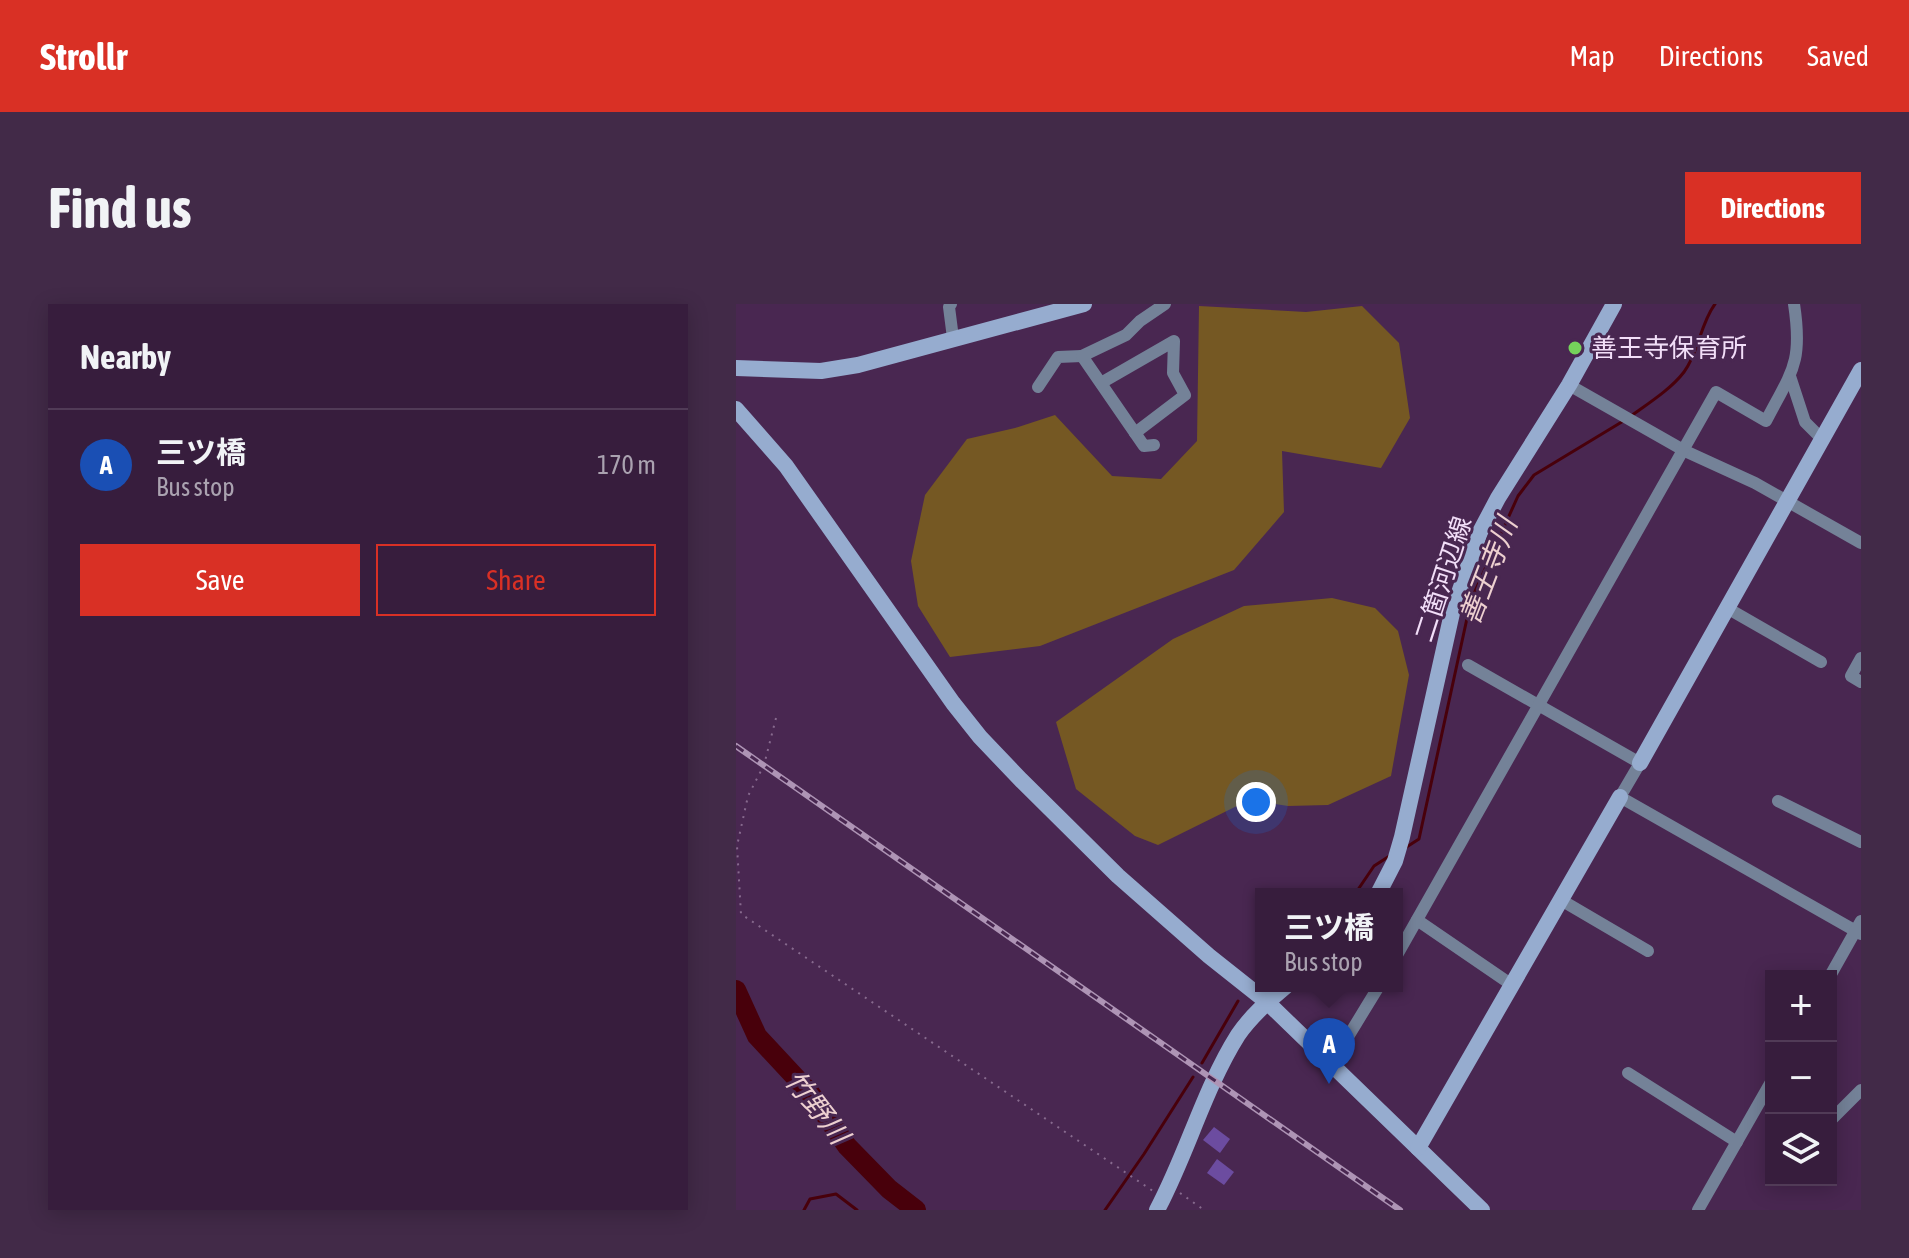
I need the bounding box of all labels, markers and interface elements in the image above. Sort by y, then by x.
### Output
text: Strollr [40,35,127,78]
text: Map [1570,40,1615,72]
text: Directions [1659,40,1763,72]
text: Saved [1807,40,1869,72]
button: Directions [1685,172,1861,244]
text: Find us [48,176,192,240]
place label: 善王寺保育所 [1591,333,1747,363]
text: Nearby [80,337,171,376]
marker: 善王寺保育所 [1566,339,1584,357]
text: 三ツ橋 [156,435,246,469]
text: A [100,450,112,480]
text: 170 m [597,450,656,480]
text: Bus stop [156,472,235,502]
water label: 善王寺川 [1453,510,1524,629]
street label: 二箇河辺線 [1409,513,1477,645]
button: Save [80,544,360,616]
button: Share [376,544,656,616]
your location [1236,782,1276,822]
popup [1255,888,1403,992]
text: 三ツ橋 [1284,910,1374,944]
text: Bus stop [1284,947,1363,977]
map controls [1765,970,1837,1186]
button: + [1765,970,1837,1042]
pin: A [1303,1018,1355,1084]
button: − [1765,1042,1837,1114]
water label: 竹野川 [779,1064,857,1152]
button: layers [1765,1114,1837,1186]

